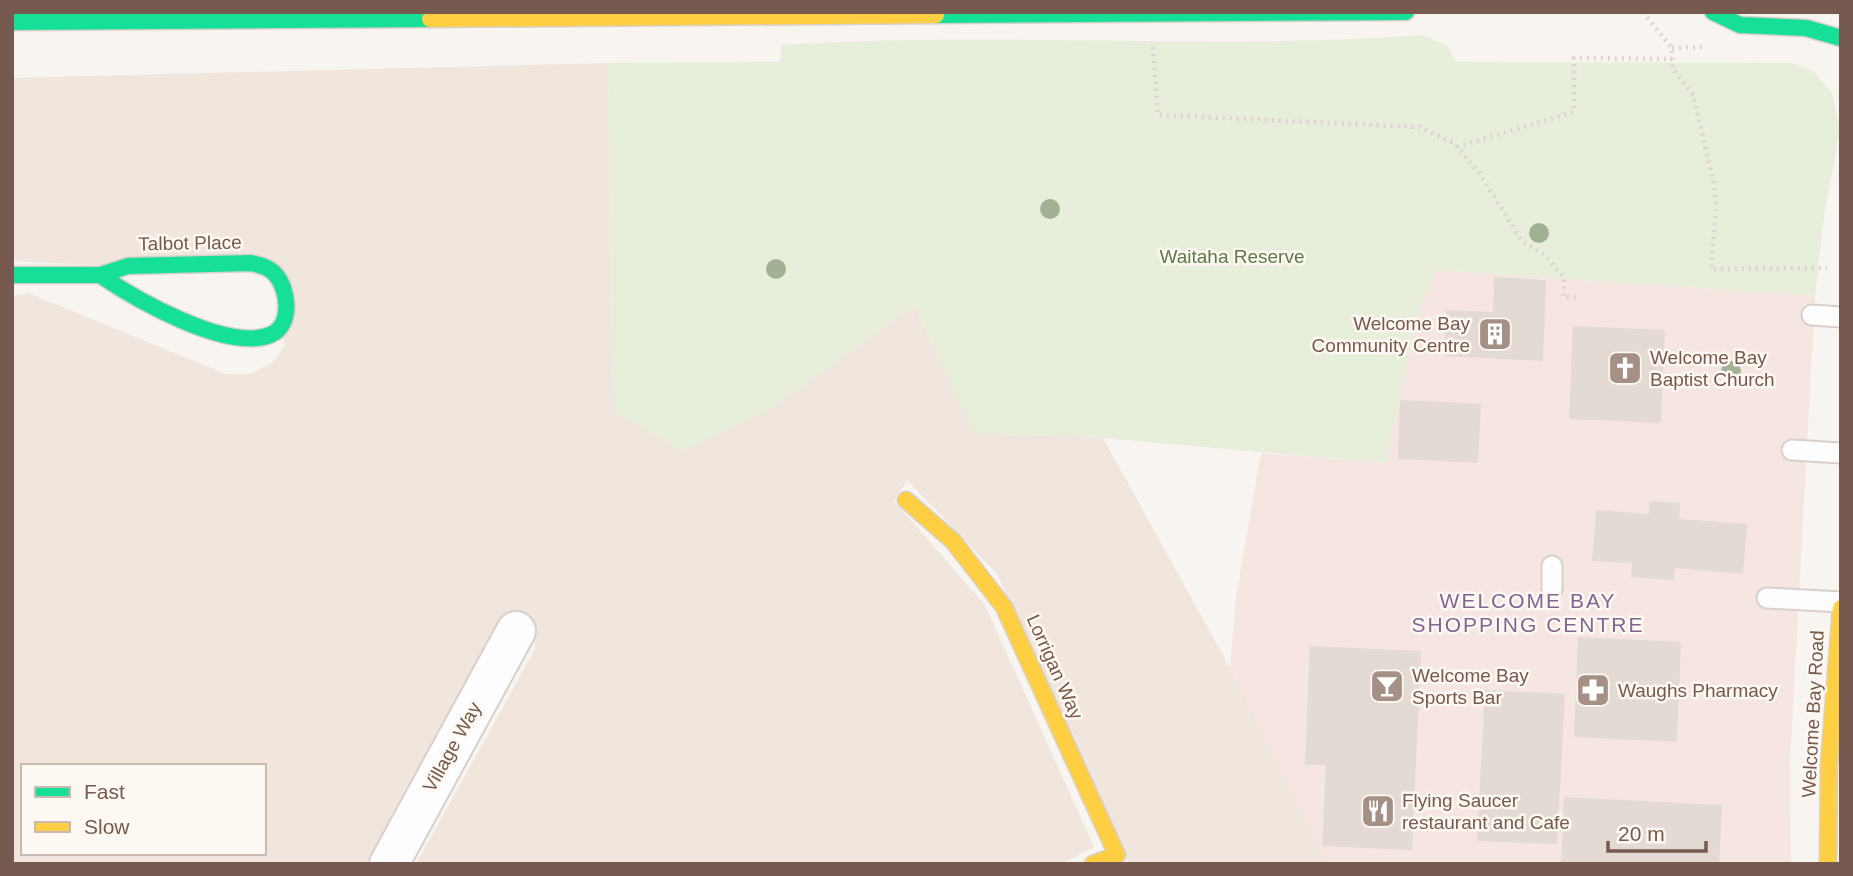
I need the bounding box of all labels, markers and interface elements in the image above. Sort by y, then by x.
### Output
street label: Talbot Place [138,232,242,254]
park label: Waitaha Reserve [1159,246,1305,267]
place label: Welcome Bay Community Centre [1312,313,1470,356]
building icon: Welcome Bay Community Centre [1476,315,1514,353]
place label: Welcome Bay Baptist Church [1650,347,1775,390]
church icon: Welcome Bay Baptist Church [1606,349,1644,387]
district label: WELCOME BAY SHOPPING CENTRE [1411,589,1645,636]
street label: Lorrigan Way [1023,611,1088,723]
street label: Welcome Bay Road [1798,630,1828,798]
place label: Welcome Bay Sports Bar [1412,665,1529,708]
bar icon: Welcome Bay Sports Bar [1368,667,1406,705]
pharmacy icon: Waughs Pharmacy [1574,671,1612,709]
place label: Waughs Pharmacy [1618,680,1778,701]
street label: Village Way [419,698,485,796]
legend [21,764,266,855]
text: Fast [84,780,125,803]
place label: Flying Saucer restaurant and Cafe [1402,790,1570,833]
restaurant icon: Flying Saucer restaurant and Cafe [1359,792,1397,830]
scale bar [1608,810,1706,854]
text: Slow [84,815,130,838]
text: 20 m [1618,822,1665,845]

